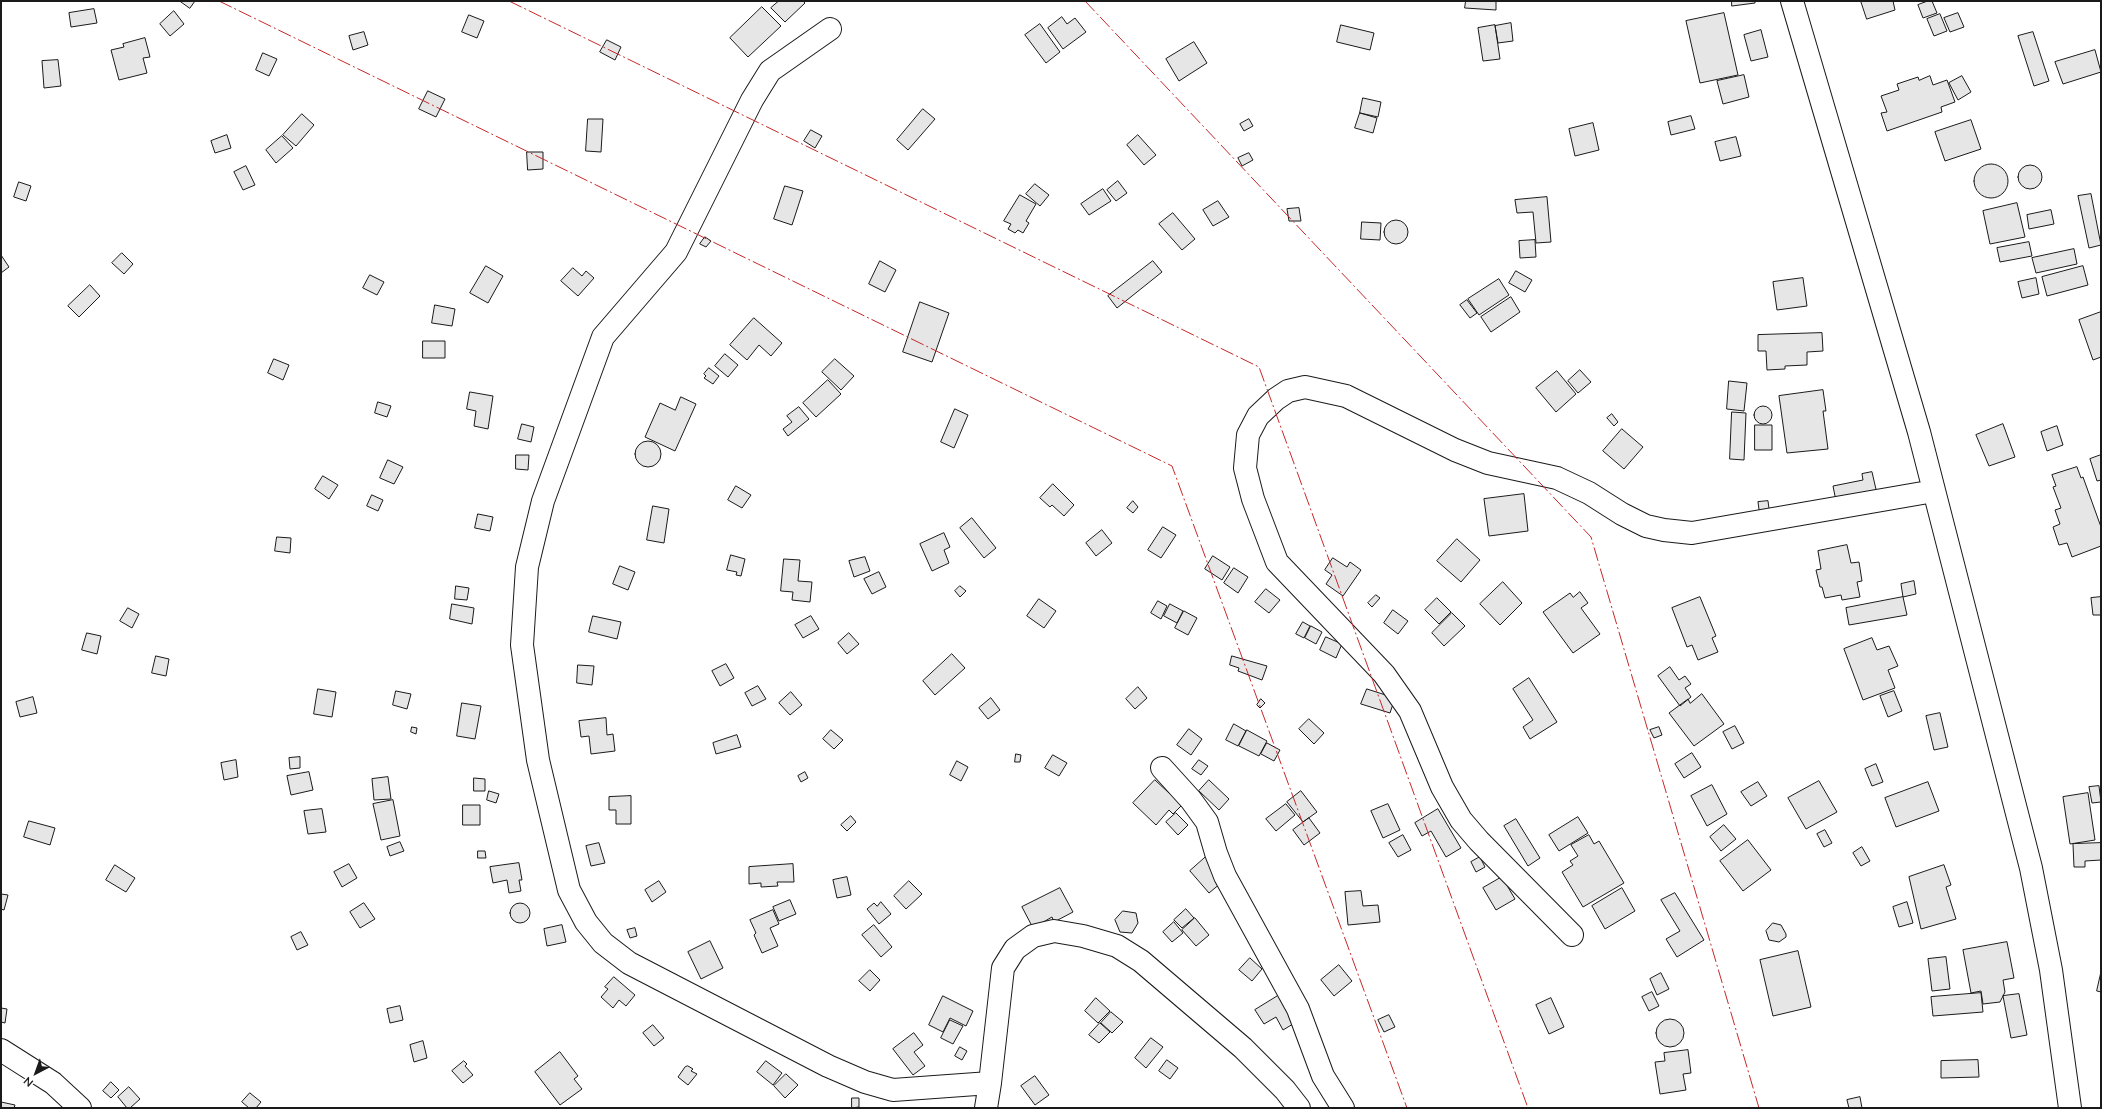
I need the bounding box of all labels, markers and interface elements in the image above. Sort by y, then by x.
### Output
north arrow [16,1053,56,1093]
text: N [20,1074,36,1090]

